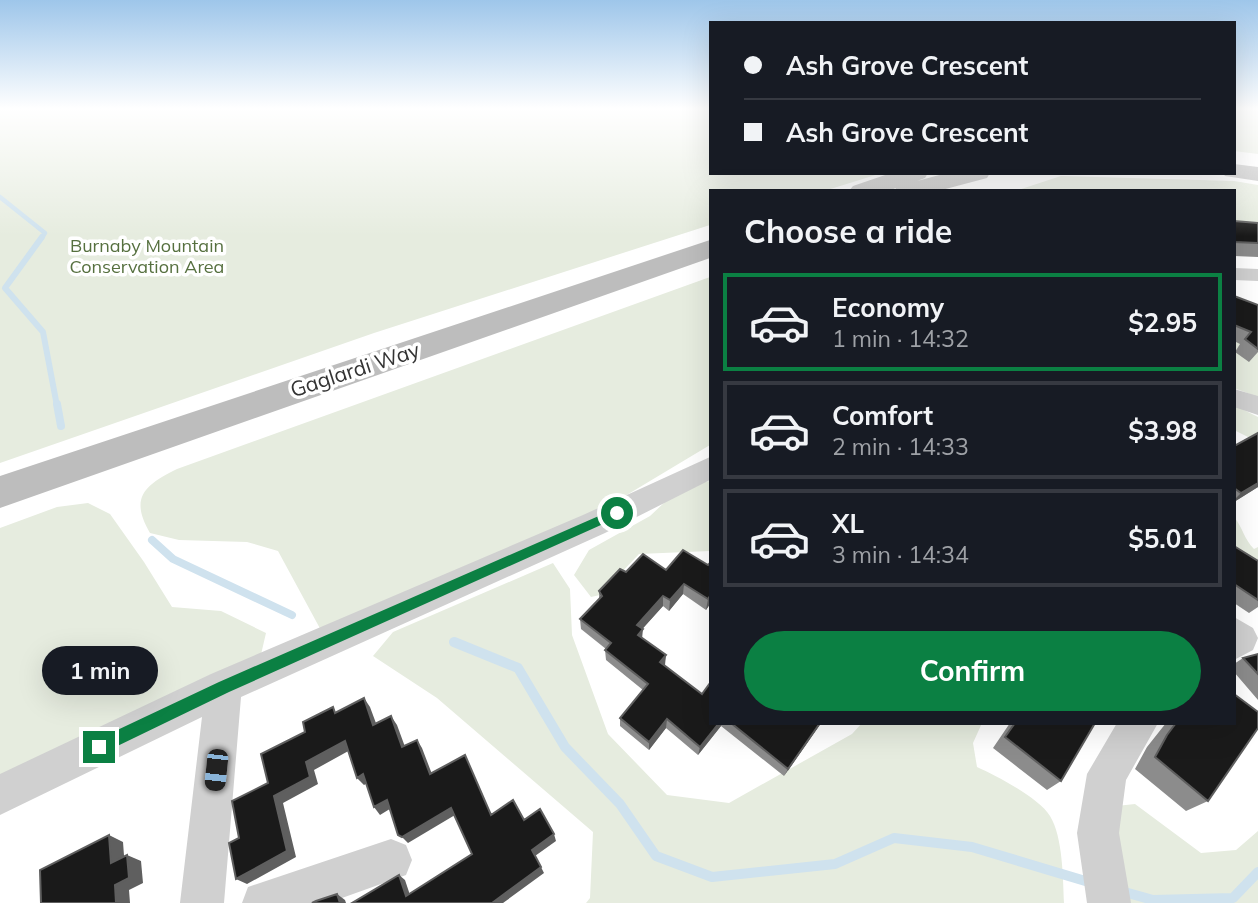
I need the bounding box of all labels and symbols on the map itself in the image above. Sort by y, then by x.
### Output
park label: Burnaby Mountain Conservation Area [70,234,224,278]
street label: Gaglardi Way [287,336,423,402]
route start [601,497,633,529]
callout: 1 min [41,646,157,694]
route end [83,731,115,763]
car [204,748,229,792]

